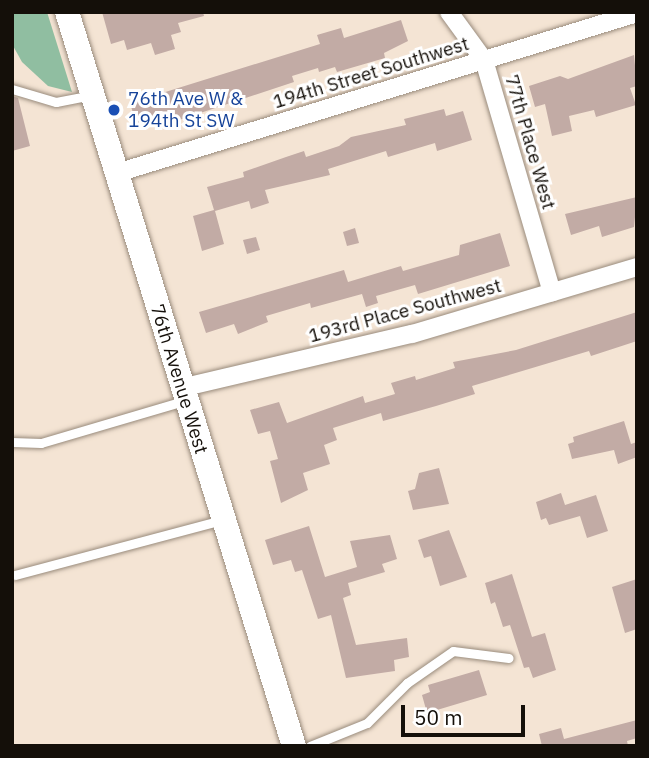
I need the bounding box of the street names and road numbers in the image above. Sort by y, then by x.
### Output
street label: 194th Street Southwest [270,32,472,114]
street label: 77th Place West [500,72,560,212]
street label: 193rd Place Southwest [306,274,504,348]
street label: 76th Avenue West [145,301,213,457]

